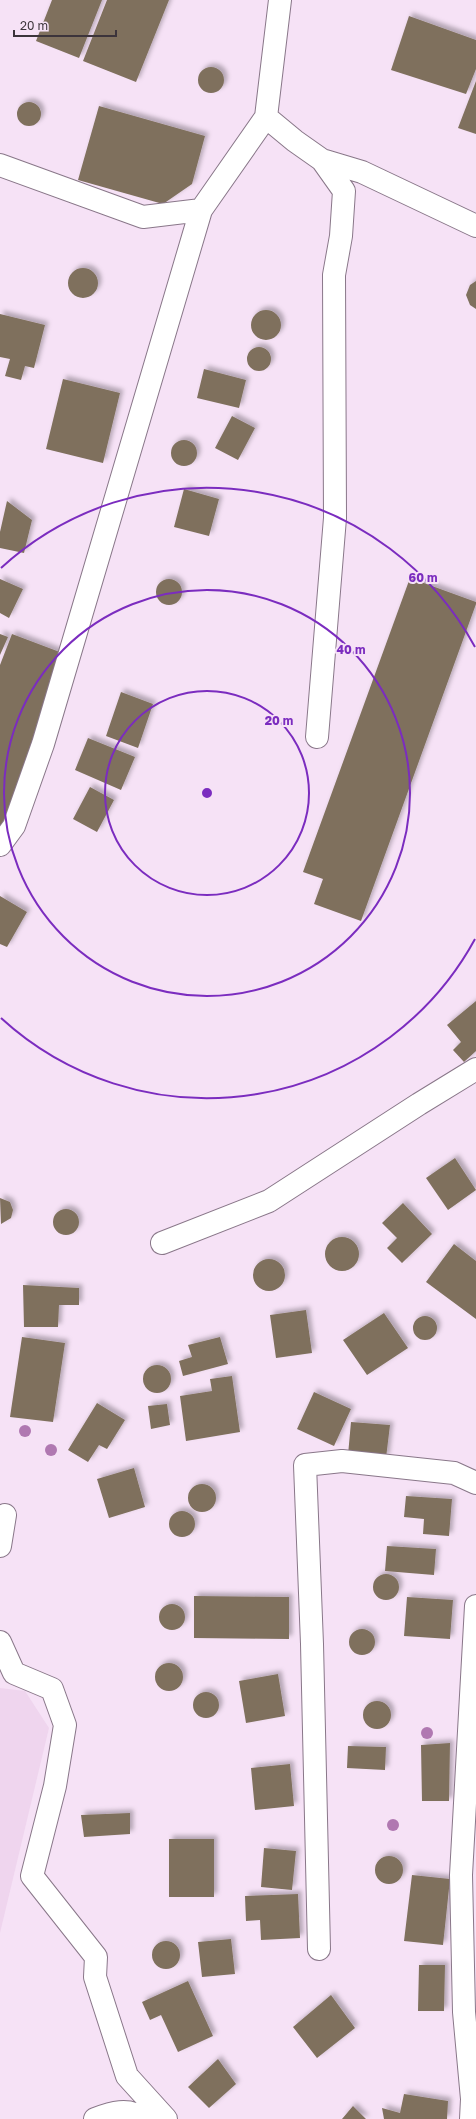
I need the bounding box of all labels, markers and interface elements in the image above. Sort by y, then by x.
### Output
scale bar [14,12,116,38]
text: 20 m [20,18,48,33]
text: 60 m [409,570,437,585]
text: 40 m [337,642,365,657]
text: 20 m [265,713,293,728]
centre of rings [200,786,214,800]

